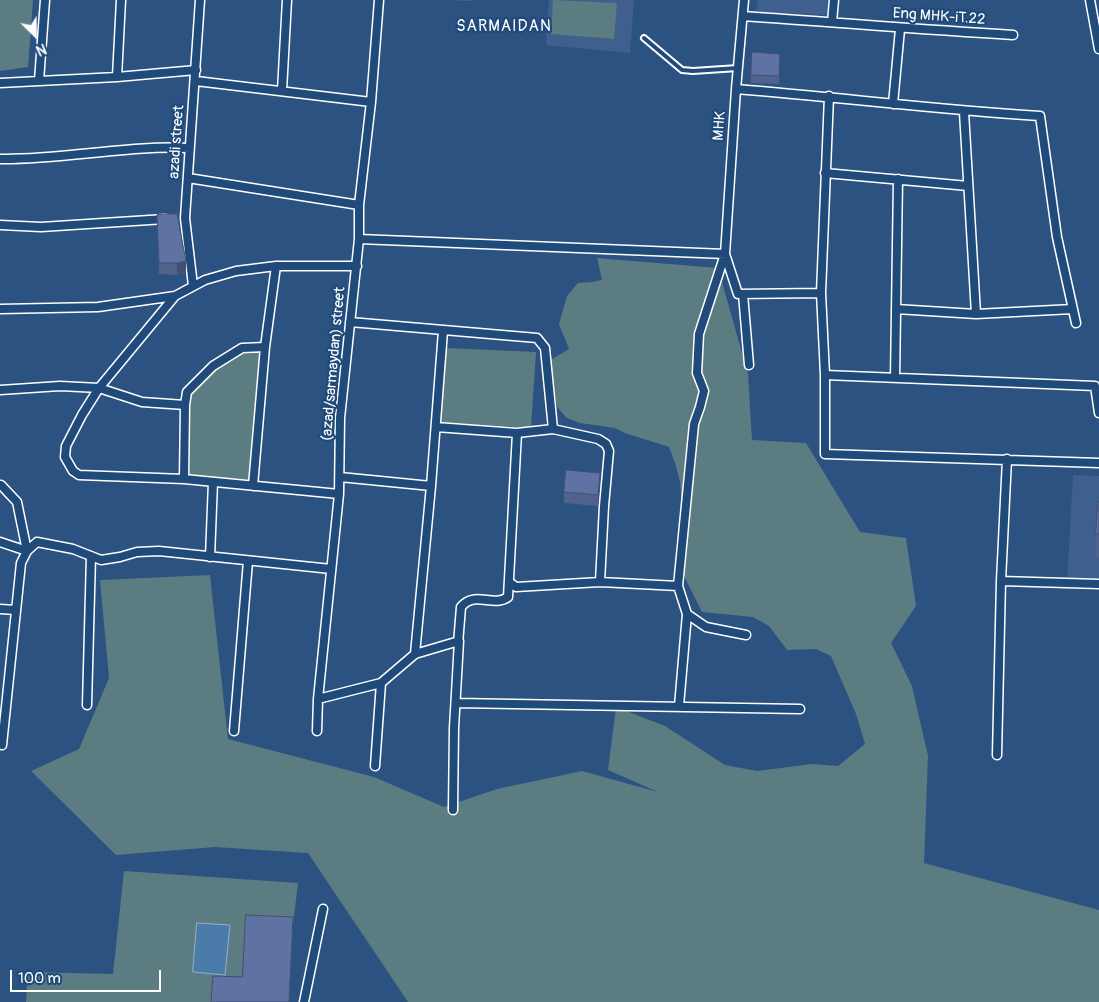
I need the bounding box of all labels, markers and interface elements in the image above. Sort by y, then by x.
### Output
street label: Eng MHK-iT.22 [892,5,986,29]
north arrow [10,10,60,60]
district label: SARMAIDAN [455,17,553,37]
text: N [33,40,49,59]
street label: azadi street [165,105,189,179]
street label: MHK [710,111,730,141]
street label: (azad/sarmaydan) street [318,286,350,442]
scale bar [12,960,164,992]
text: 100 m [18,969,61,988]

